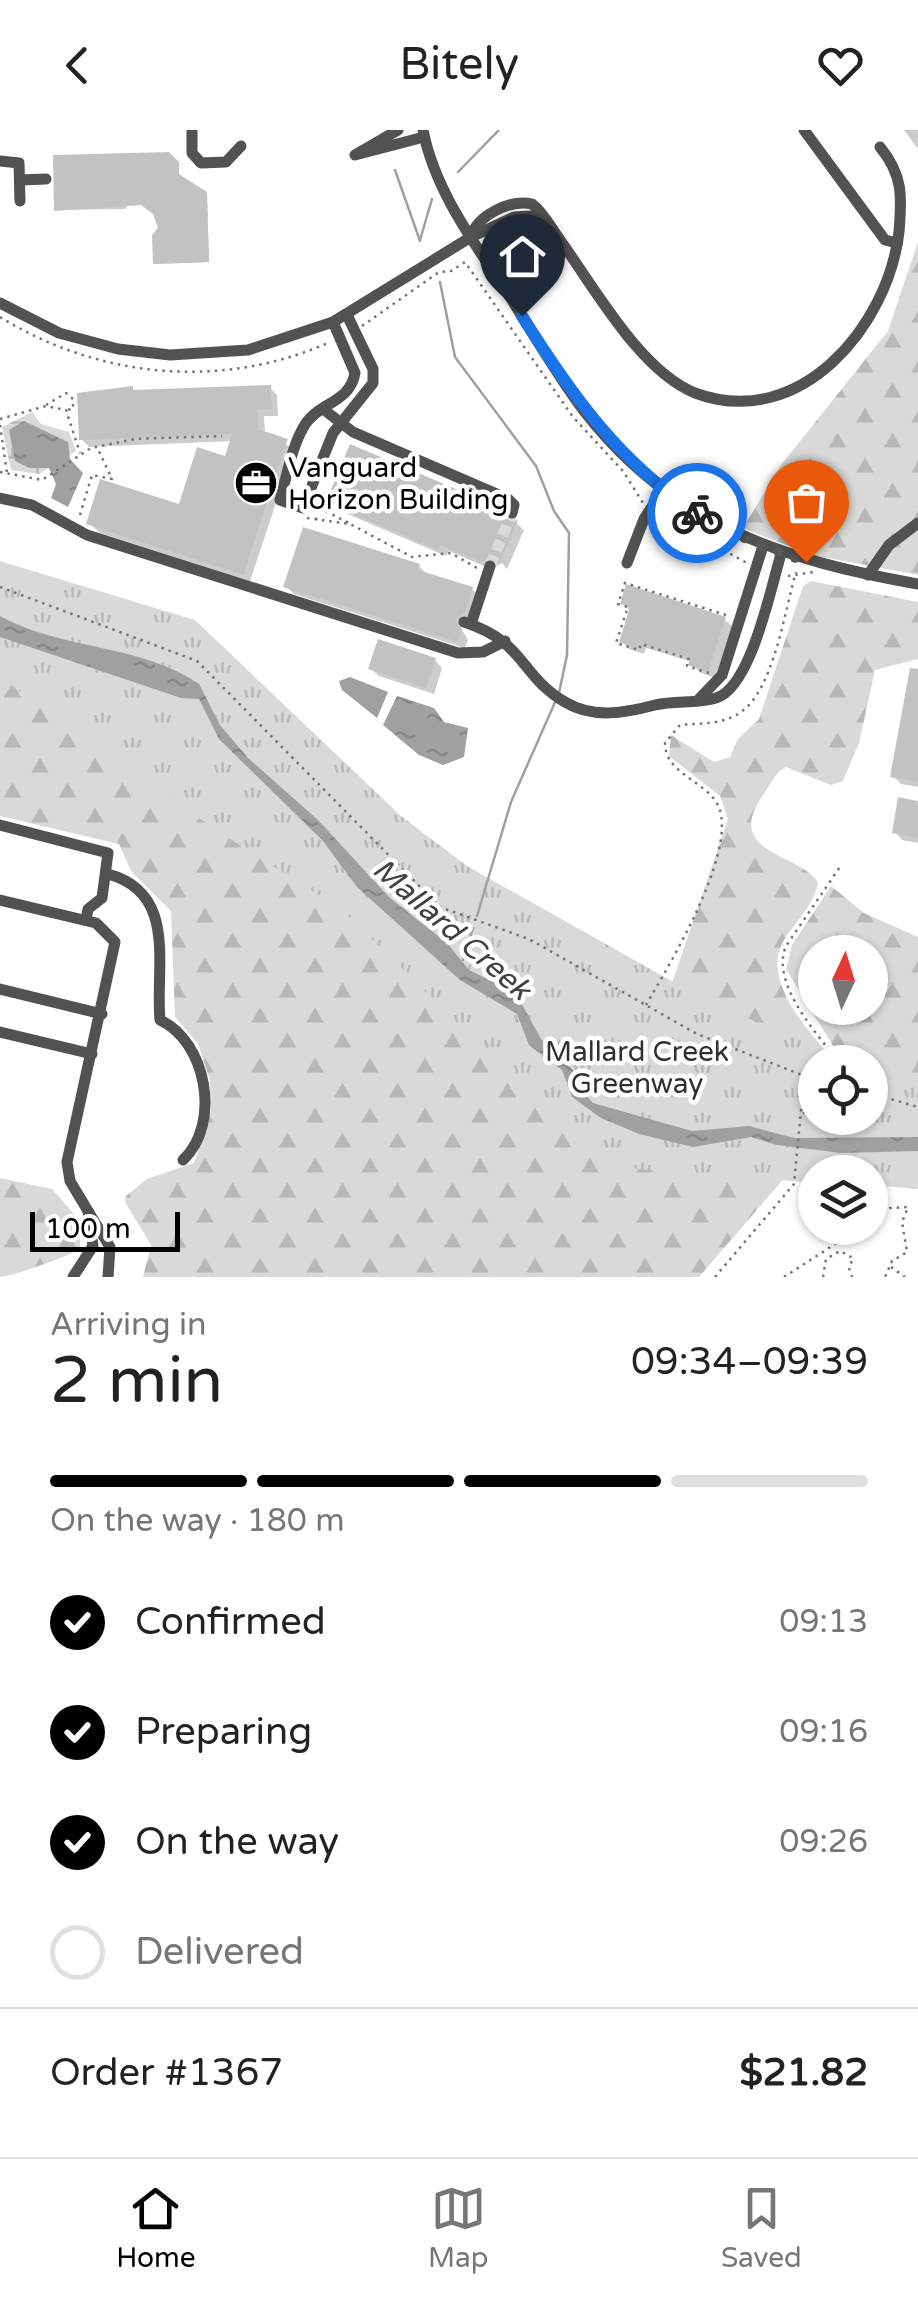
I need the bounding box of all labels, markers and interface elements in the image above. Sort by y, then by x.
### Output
icon: back [50,38,105,93]
text: Bitely [399,38,519,92]
icon: heart [813,38,868,93]
pin [480,214,565,317]
icon: home [495,229,550,284]
place label: Vanguard Horizon Building [288,451,508,517]
office icon: Vanguard Horizon Building [233,460,279,506]
pin [764,460,849,563]
courier [647,463,747,563]
icon: bag [779,475,834,530]
icon: bike [670,486,725,541]
water label: Mallard Creek [365,851,540,1010]
north arrow [798,935,888,1025]
map controls [798,935,888,1245]
park label: Mallard Creek Greenway [545,1035,729,1101]
button: locate [798,1045,888,1135]
button: layers [798,1155,888,1245]
scale bar [30,1207,180,1252]
text: 100 m [45,1212,131,1246]
text: Arriving in [50,1306,207,1344]
text: 09:34–09:39 [631,1339,868,1385]
text: 2 min [50,1342,223,1421]
text: On the way · 180 m [50,1502,345,1540]
icon: check [50,1595,105,1650]
text: Confirmed [135,1599,326,1645]
text: 09:13 [779,1603,868,1641]
icon: check [50,1705,105,1760]
text: Preparing [135,1709,312,1755]
text: 09:16 [779,1713,868,1751]
icon: check [50,1815,105,1870]
text: On the way [135,1819,339,1865]
text: 09:26 [779,1823,868,1861]
text: Delivered [135,1929,304,1975]
text: Order #1367 [50,2050,283,2096]
text: $21.82 [739,2050,868,2096]
tab: Home [116,2181,196,2275]
tab: Map [428,2181,488,2275]
tab: Saved [721,2181,802,2275]

